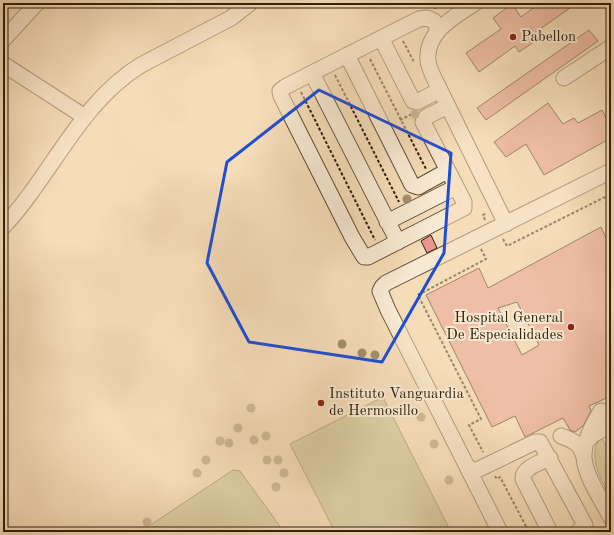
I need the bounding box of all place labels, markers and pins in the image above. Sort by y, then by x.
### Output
place label: Pabellon [521,30,576,45]
marker: Pabellon [508,32,518,42]
place label: Hospital General De Especialidades [446,311,563,343]
marker: Hospital General De Especialidades [566,322,576,332]
place label: Instituto Vanguardia de Hermosillo [329,387,464,419]
marker: Instituto Vanguardia de Hermosillo [316,398,326,408]

